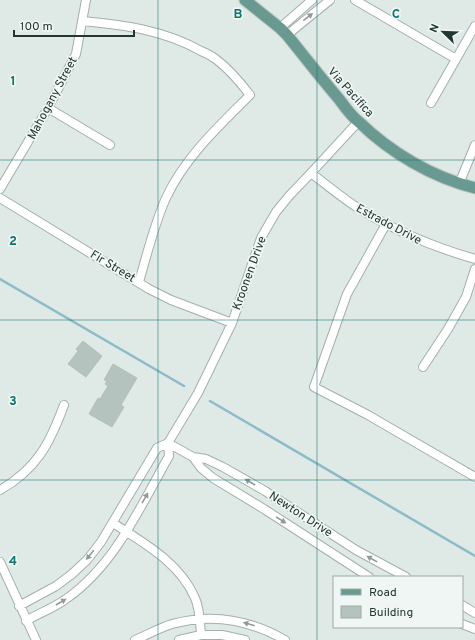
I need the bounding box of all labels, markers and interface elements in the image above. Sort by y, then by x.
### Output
text: B [234,7,243,23]
text: C [392,7,400,23]
scale bar [14,12,134,38]
north arrow [423,12,463,52]
one-way arrow [303,13,314,21]
text: 100 m [20,19,53,35]
text: N [427,22,443,35]
street label: Mahogany Street [24,54,81,143]
street label: Via Pacifica [324,64,377,121]
text: 1 [10,74,16,90]
street label: Estrado Drive [353,201,424,249]
text: 2 [9,234,17,250]
street label: Kroonen Drive [229,234,271,312]
street label: Fir Street [87,247,138,287]
text: 3 [9,394,17,410]
one-way arrow [244,479,256,486]
street label: Newton Drive [266,488,335,541]
one-way arrow [142,492,149,504]
one-way arrow [276,516,286,524]
one-way arrow [86,550,95,561]
text: 4 [9,554,17,570]
one-way arrow [366,555,377,562]
legend [333,576,463,628]
text: Road [369,585,397,601]
one-way arrow [55,599,66,606]
text: Building [369,605,413,621]
one-way arrow [243,621,255,627]

